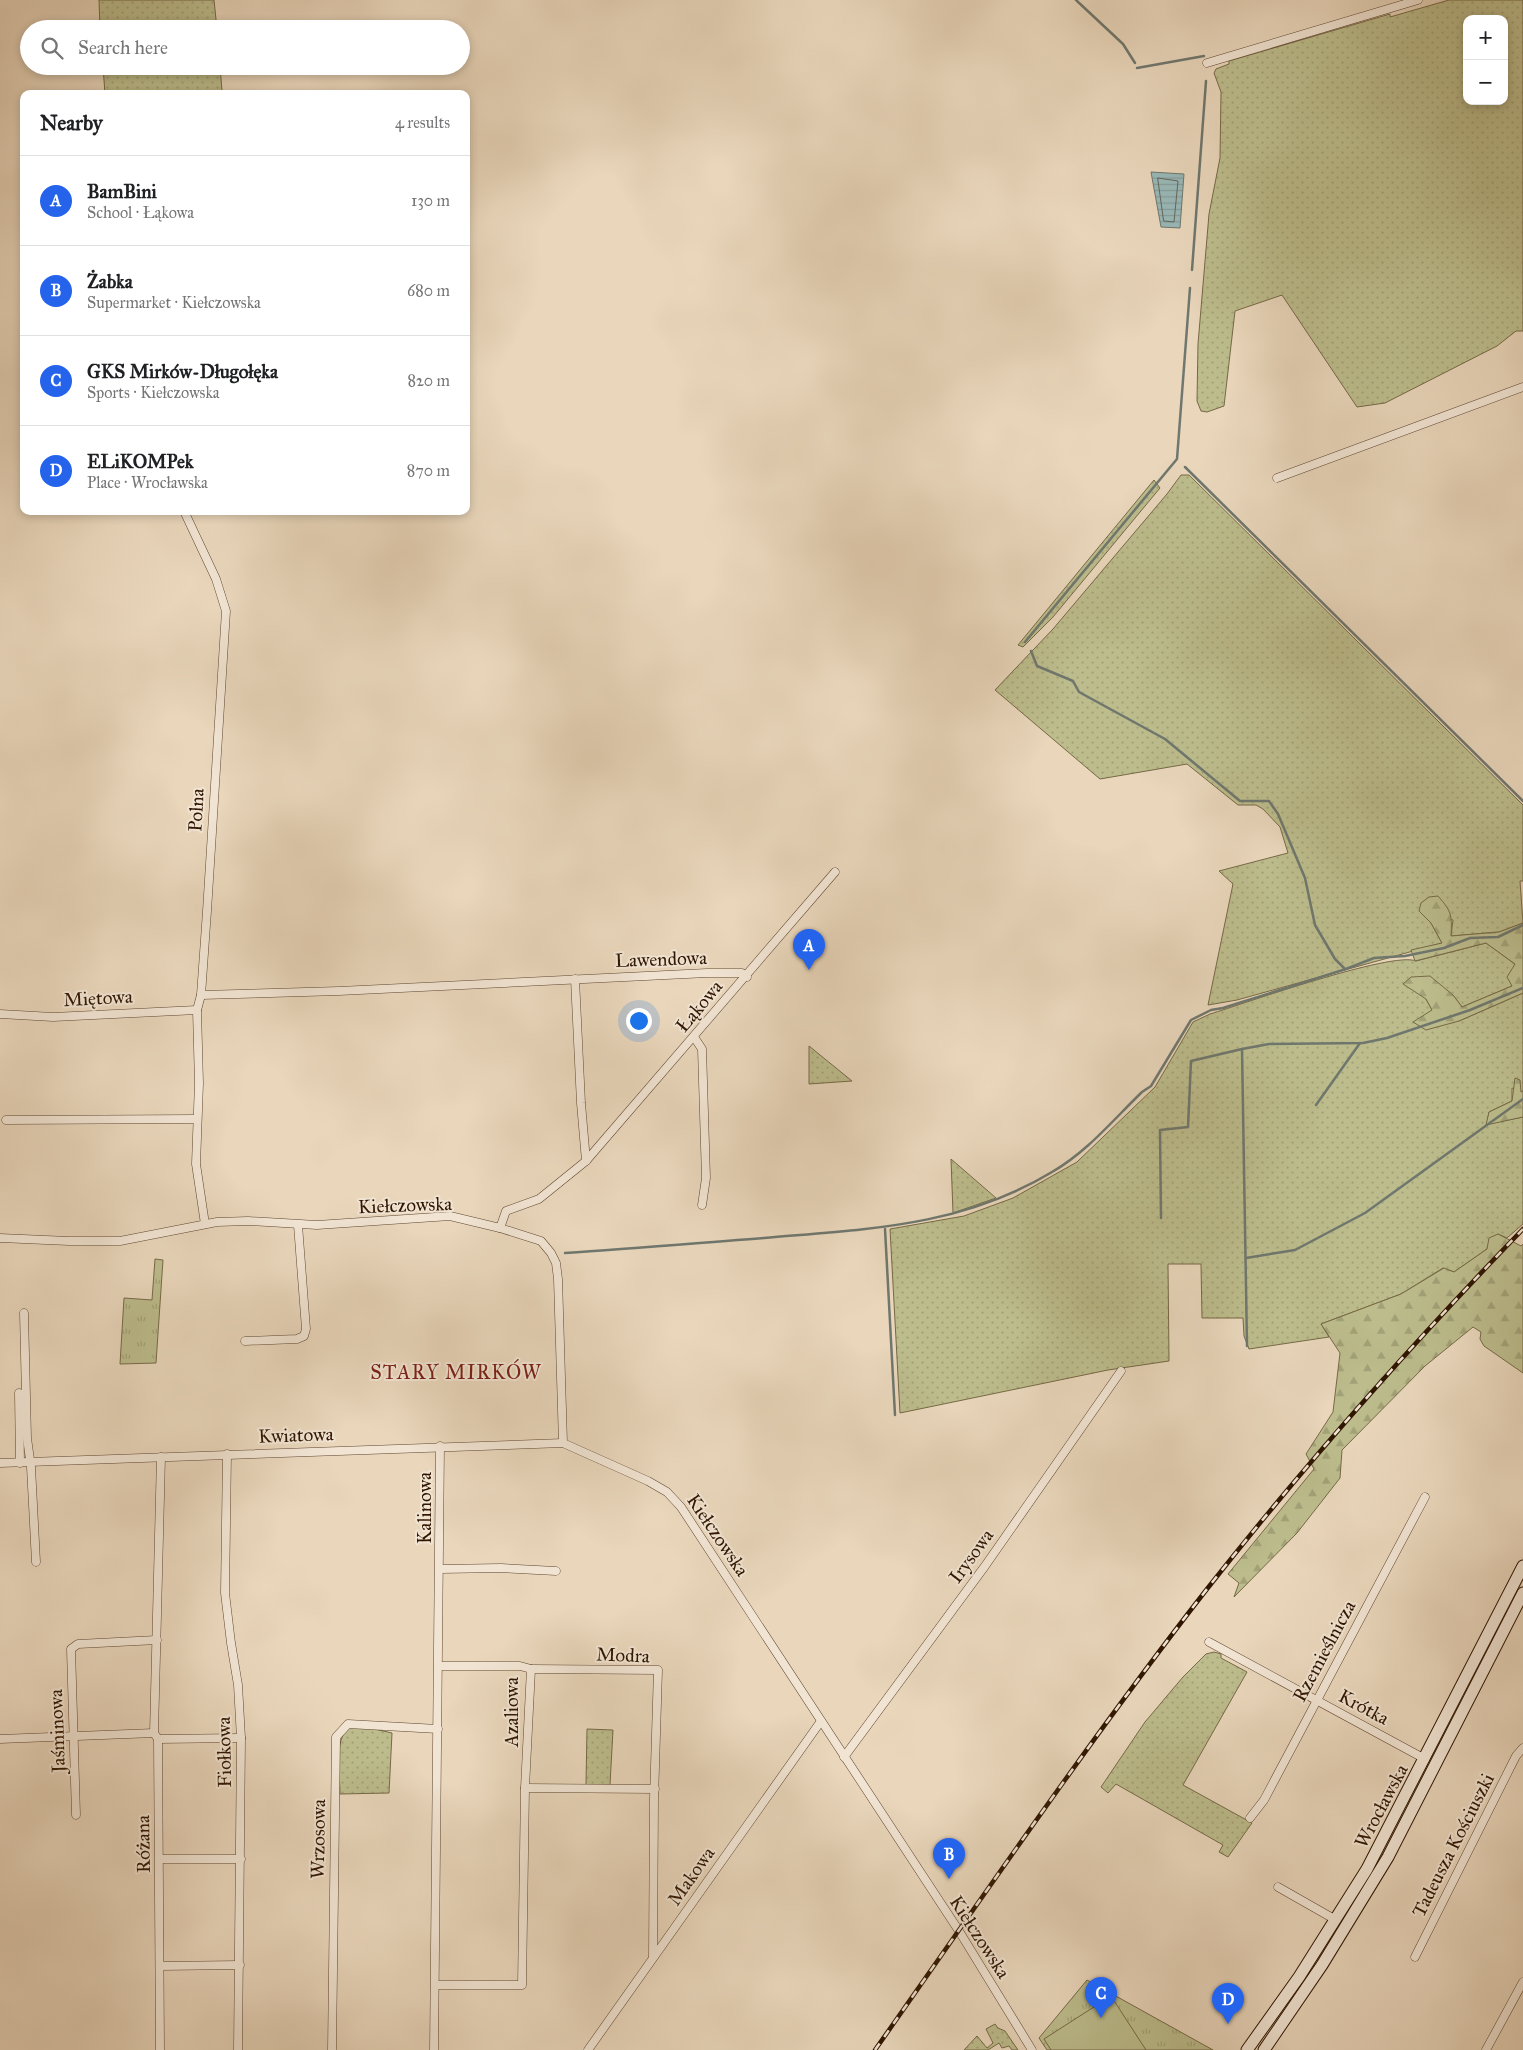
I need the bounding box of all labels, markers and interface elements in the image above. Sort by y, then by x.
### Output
map controls [1463,15,1508,105]
button: + [1463,15,1508,60]
search box [20,20,470,75]
icon: search [38,34,66,62]
text: Search here [78,36,168,59]
button: − [1463,60,1508,105]
text: Nearby [40,110,103,136]
text: 4 results [395,113,450,132]
text: BamBini [87,180,157,203]
text: A [51,191,61,210]
text: 130 m [411,191,450,210]
text: School · Łąkowa [87,203,194,222]
text: Żabka [87,270,133,293]
text: B [51,281,61,300]
text: 680 m [407,281,450,300]
text: Supermarket · Kiełczowska [87,293,261,312]
text: GKS Mirków-Długołęka [87,360,278,383]
text: C [51,371,61,390]
text: 820 m [407,371,450,390]
text: Sports · Kiełczowska [87,383,220,402]
text: ELiKOMPek [87,450,194,473]
text: D [50,461,62,480]
text: 870 m [407,461,450,480]
text: Place · Wrocławska [87,473,208,492]
street label: Polna [183,787,209,832]
pin: A [793,929,825,970]
street label: Lawendowa [615,946,708,972]
street label: Łąkowa [671,975,728,1037]
street label: Miętowa [63,985,134,1011]
your location [626,1008,652,1034]
street label: Kiełczowska [358,1192,453,1218]
district label: STARY MIRKÓW [370,1358,542,1384]
street label: Kwiatowa [258,1422,335,1448]
street label: Kalinowa [413,1471,436,1544]
street label: Kiełczowska [682,1490,754,1581]
street label: Irysowa [944,1524,999,1588]
street label: Rzemieślnicza [1288,1596,1361,1706]
street label: Modra [596,1643,651,1667]
street label: Azaliowa [500,1676,523,1748]
street label: Krótka [1335,1684,1394,1730]
street label: Jaśminowa [44,1688,71,1775]
street label: Fiołkowa [212,1715,236,1788]
street label: Wrocławska [1349,1759,1413,1852]
street label: Tadeusza Kościuszki [1407,1769,1499,1921]
street label: Wrzosowa [306,1798,330,1879]
street label: Różana [131,1814,155,1873]
pin: B [933,1838,965,1879]
street label: Makowa [663,1841,720,1910]
street label: Kiełczowska [945,1891,1016,1984]
pin: C [1085,1977,1117,2018]
pin: D [1212,1983,1244,2024]

